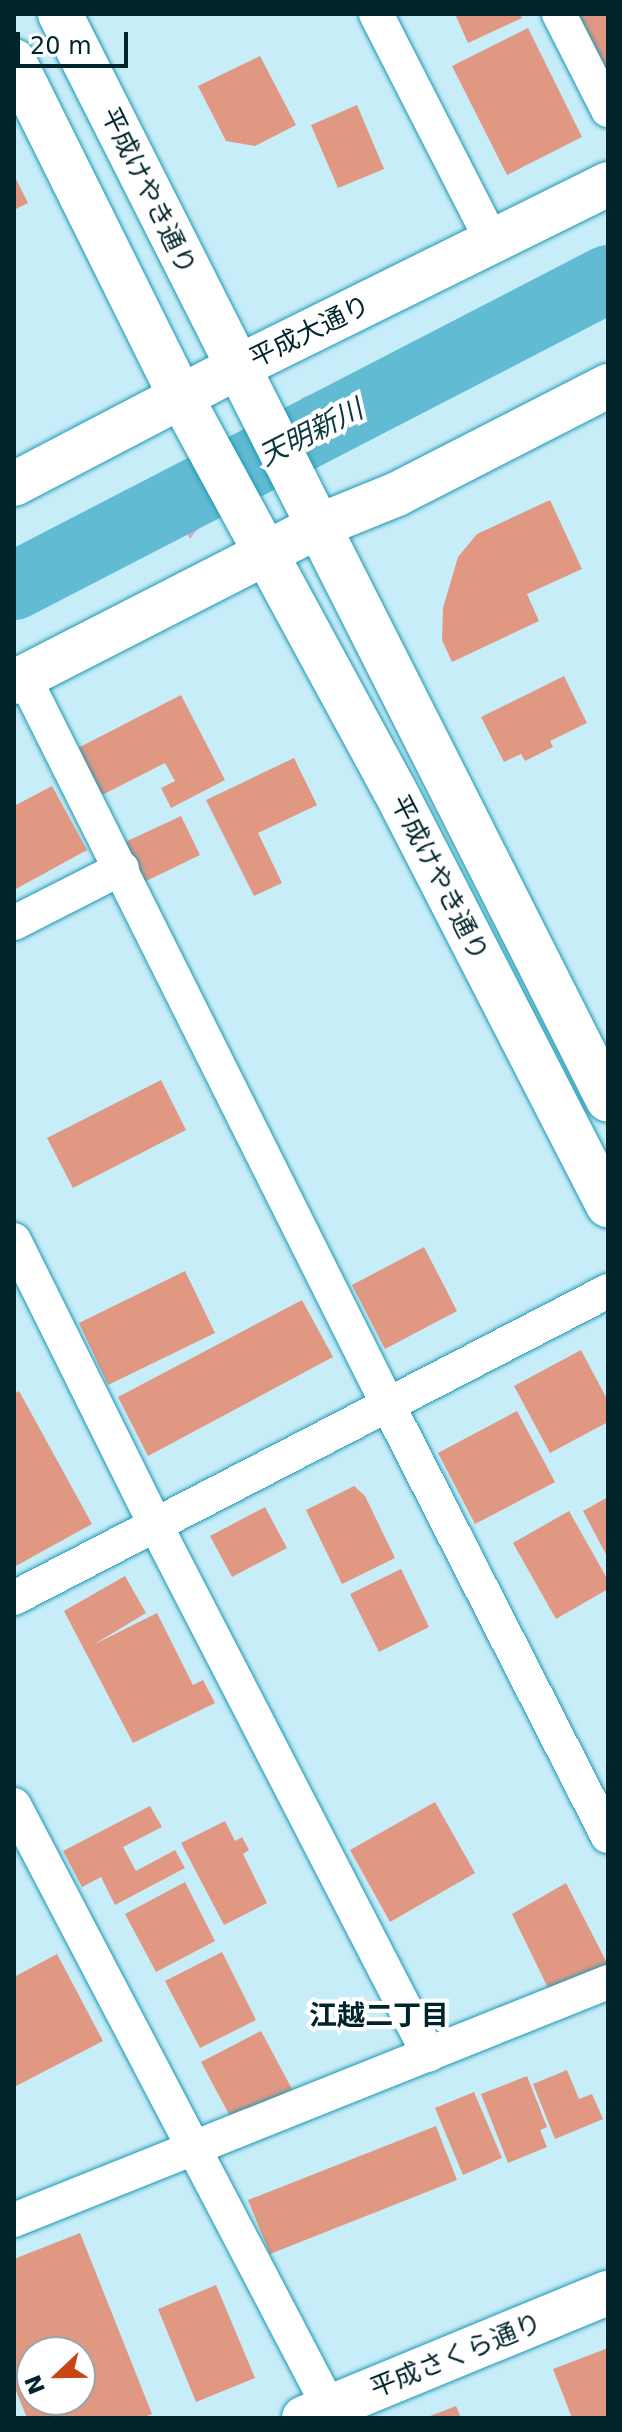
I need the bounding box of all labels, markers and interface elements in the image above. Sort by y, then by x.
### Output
scale bar [20,16,132,66]
text: 20 m [30,32,92,60]
street label: 平成けやき通り [94,102,202,280]
street label: 平成大通り [245,289,375,375]
water label: 天明新川 [253,393,369,473]
street label: 平成けやき通り [384,790,494,966]
district label: 江越二丁目 [309,1999,449,2033]
street label: 平成さくら通り [366,2307,546,2405]
north arrow [16,2336,96,2416]
text: N [20,2371,50,2398]

